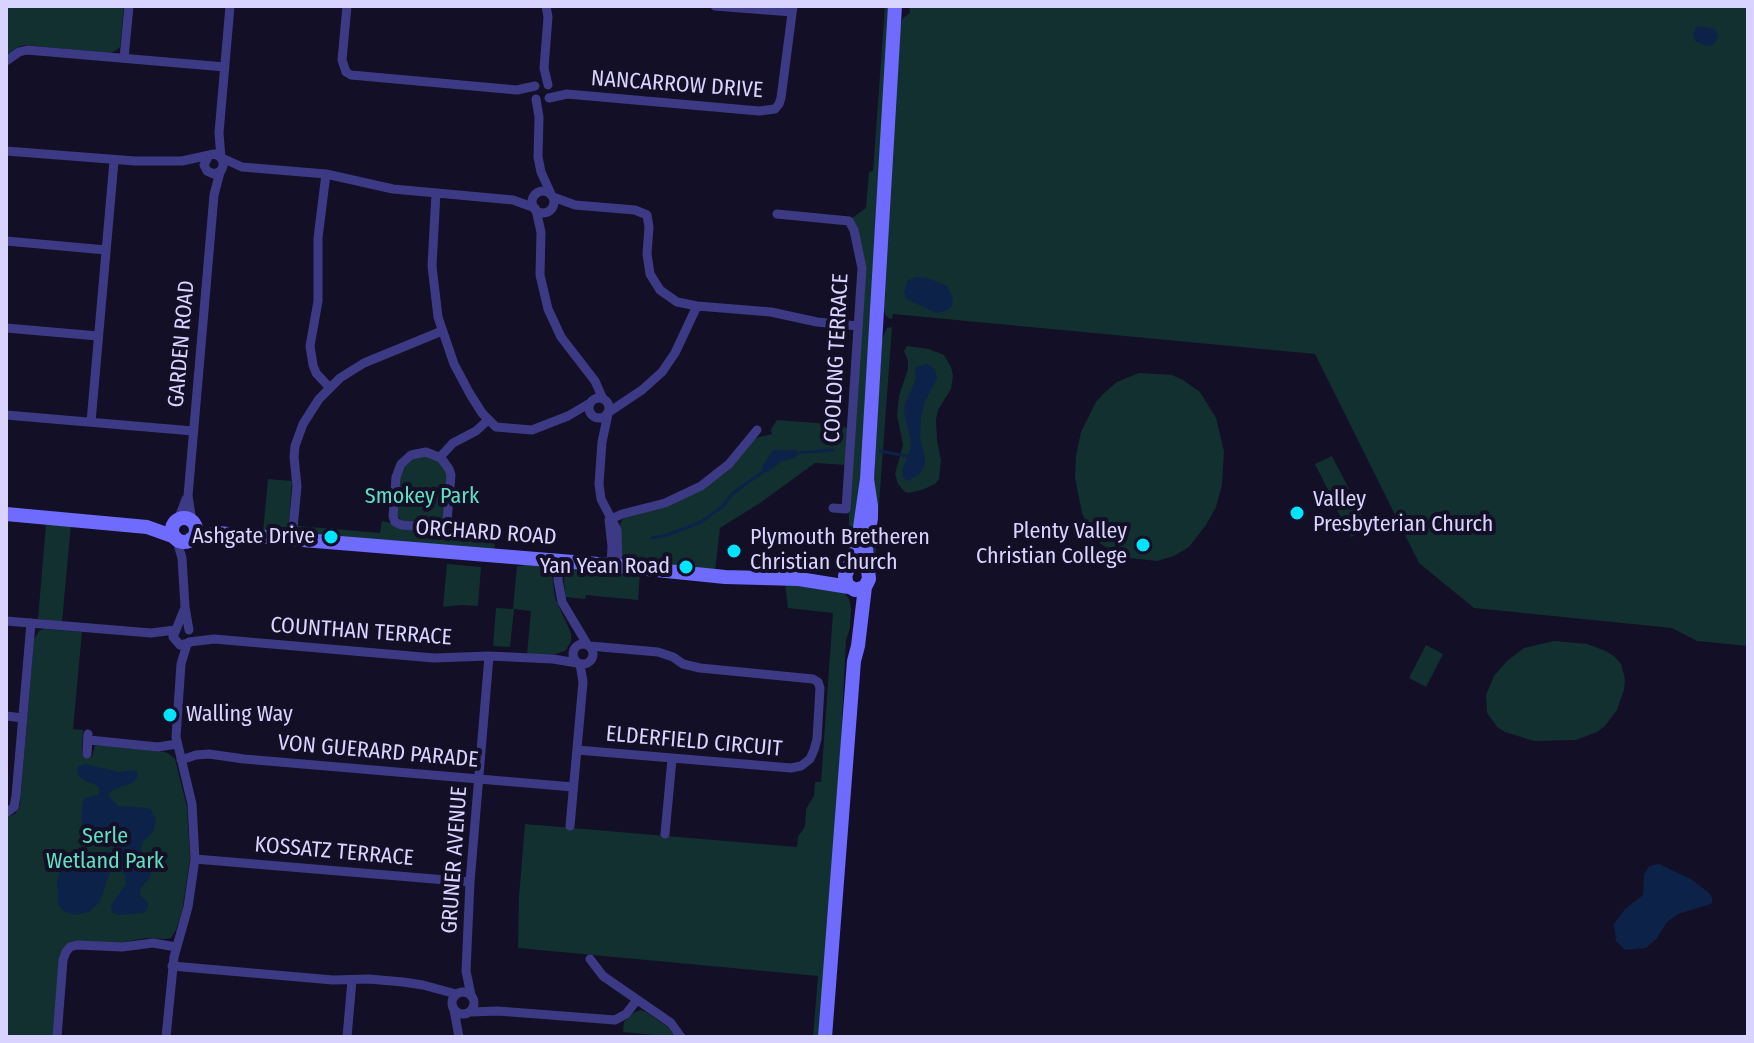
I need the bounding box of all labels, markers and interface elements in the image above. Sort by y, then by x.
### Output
street label: NANCARROW DRIVE [590,66,764,104]
street label: COOLONG TERRACE [819,273,855,443]
street label: GARDEN ROAD [163,279,201,409]
park label: Smokey Park [365,484,479,510]
place label: Valley Presbyterian Church [1313,487,1493,538]
marker: Valley Presbyterian Church [1288,504,1306,522]
street label: ORCHARD ROAD [415,515,557,551]
place label: Plenty Valley Christian College [976,519,1127,570]
place label: Ashgate Drive [192,524,315,550]
place label: Plymouth Bretheren Christian Church [750,525,930,576]
marker: Ashgate Drive [322,528,340,546]
marker: Plenty Valley Christian College [1134,536,1152,554]
marker: Plymouth Bretheren Christian Church [725,542,743,560]
place label: Yan Yean Road [540,554,670,580]
marker: Yan Yean Road [677,558,695,576]
street label: COUNTHAN TERRACE [269,612,453,652]
place label: Walling Way [186,702,293,728]
marker: Walling Way [161,706,179,724]
street label: ELDERFIELD CIRCUIT [605,721,783,763]
street label: VON GUERARD PARADE [277,730,479,774]
street label: GRUNER AVENUE [437,785,473,935]
park label: Serle Wetland Park [46,824,164,876]
street label: KOSSATZ TERRACE [253,832,415,872]

